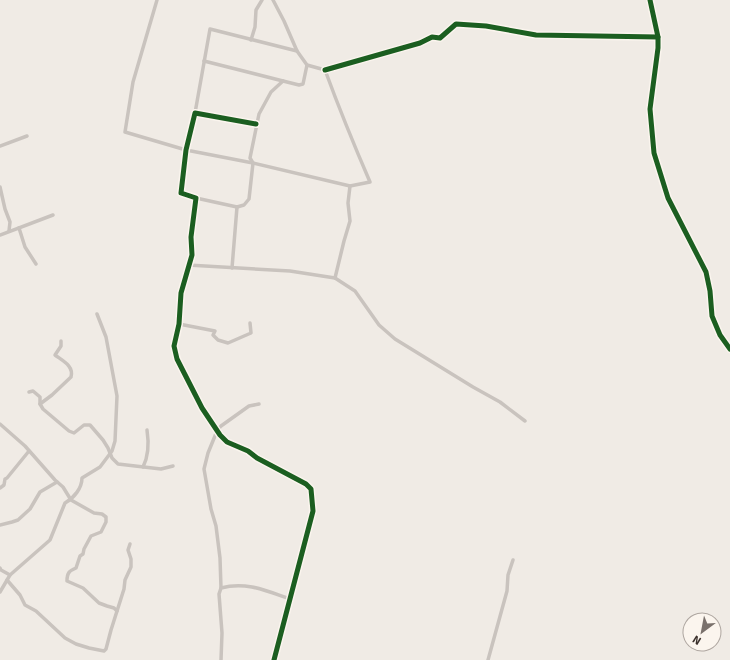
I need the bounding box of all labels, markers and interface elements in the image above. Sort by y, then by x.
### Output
north arrow [682,612,722,652]
text: N [690,633,704,648]

